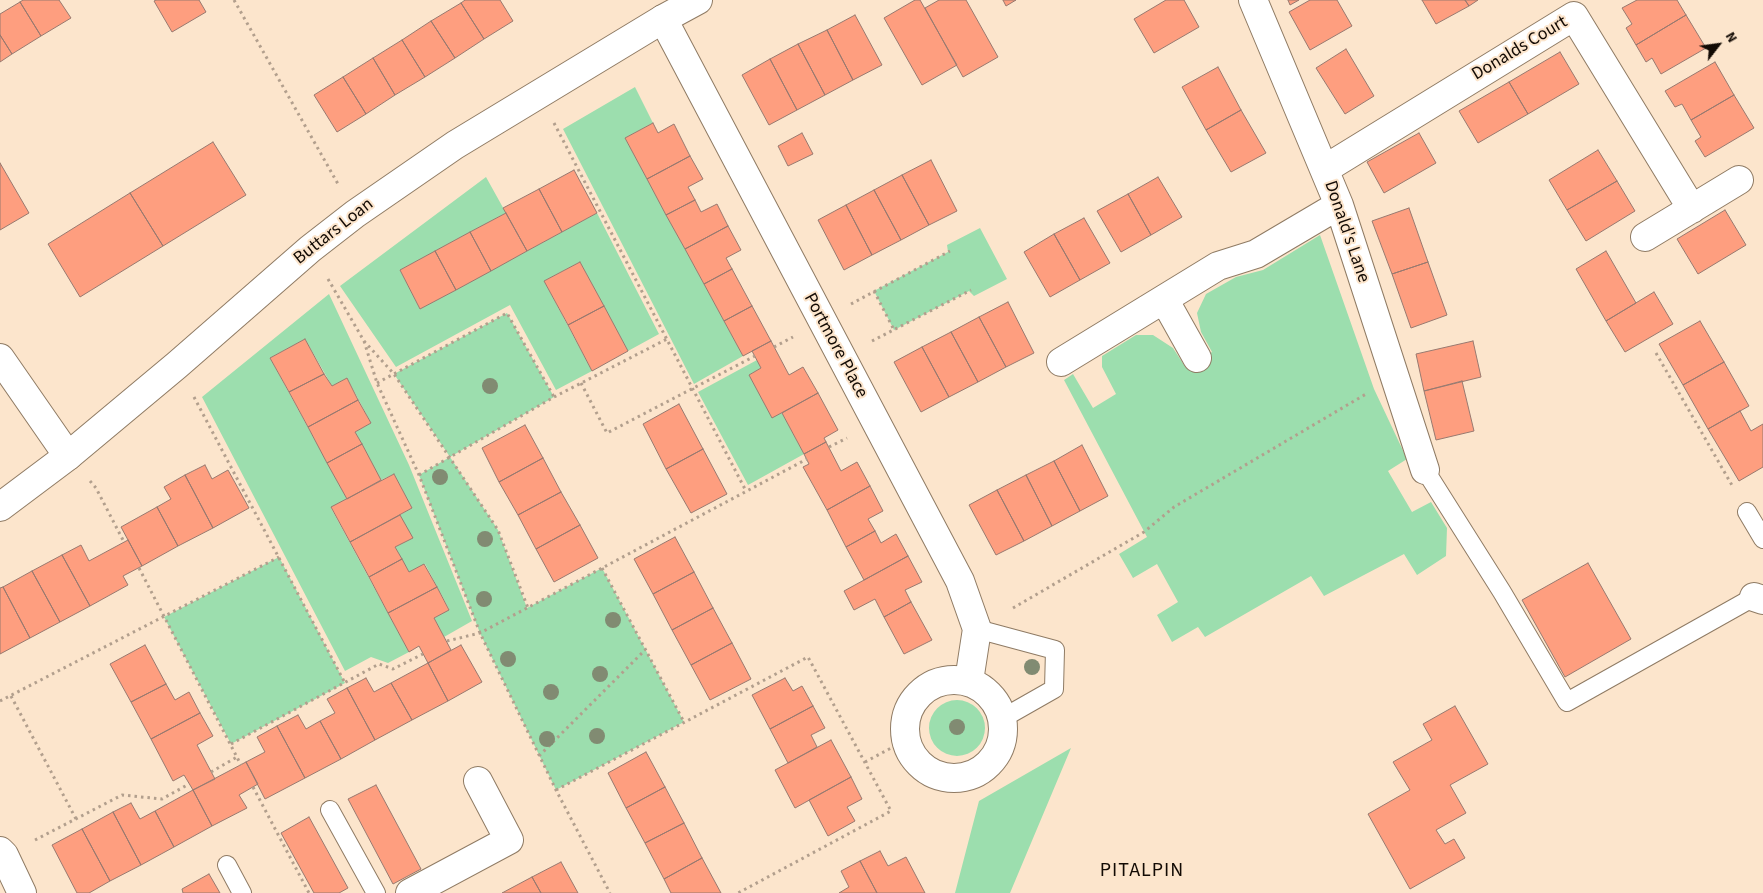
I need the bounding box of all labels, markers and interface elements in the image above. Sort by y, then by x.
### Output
street label: Donalds Court [1468,12,1572,86]
north arrow [1693,20,1743,70]
text: N [1720,28,1742,47]
street label: Donald's Lane [1319,178,1373,286]
street label: Buttars Loan [290,194,378,270]
street label: Portmore Place [798,290,872,402]
district label: PITALPIN [1099,860,1185,884]

